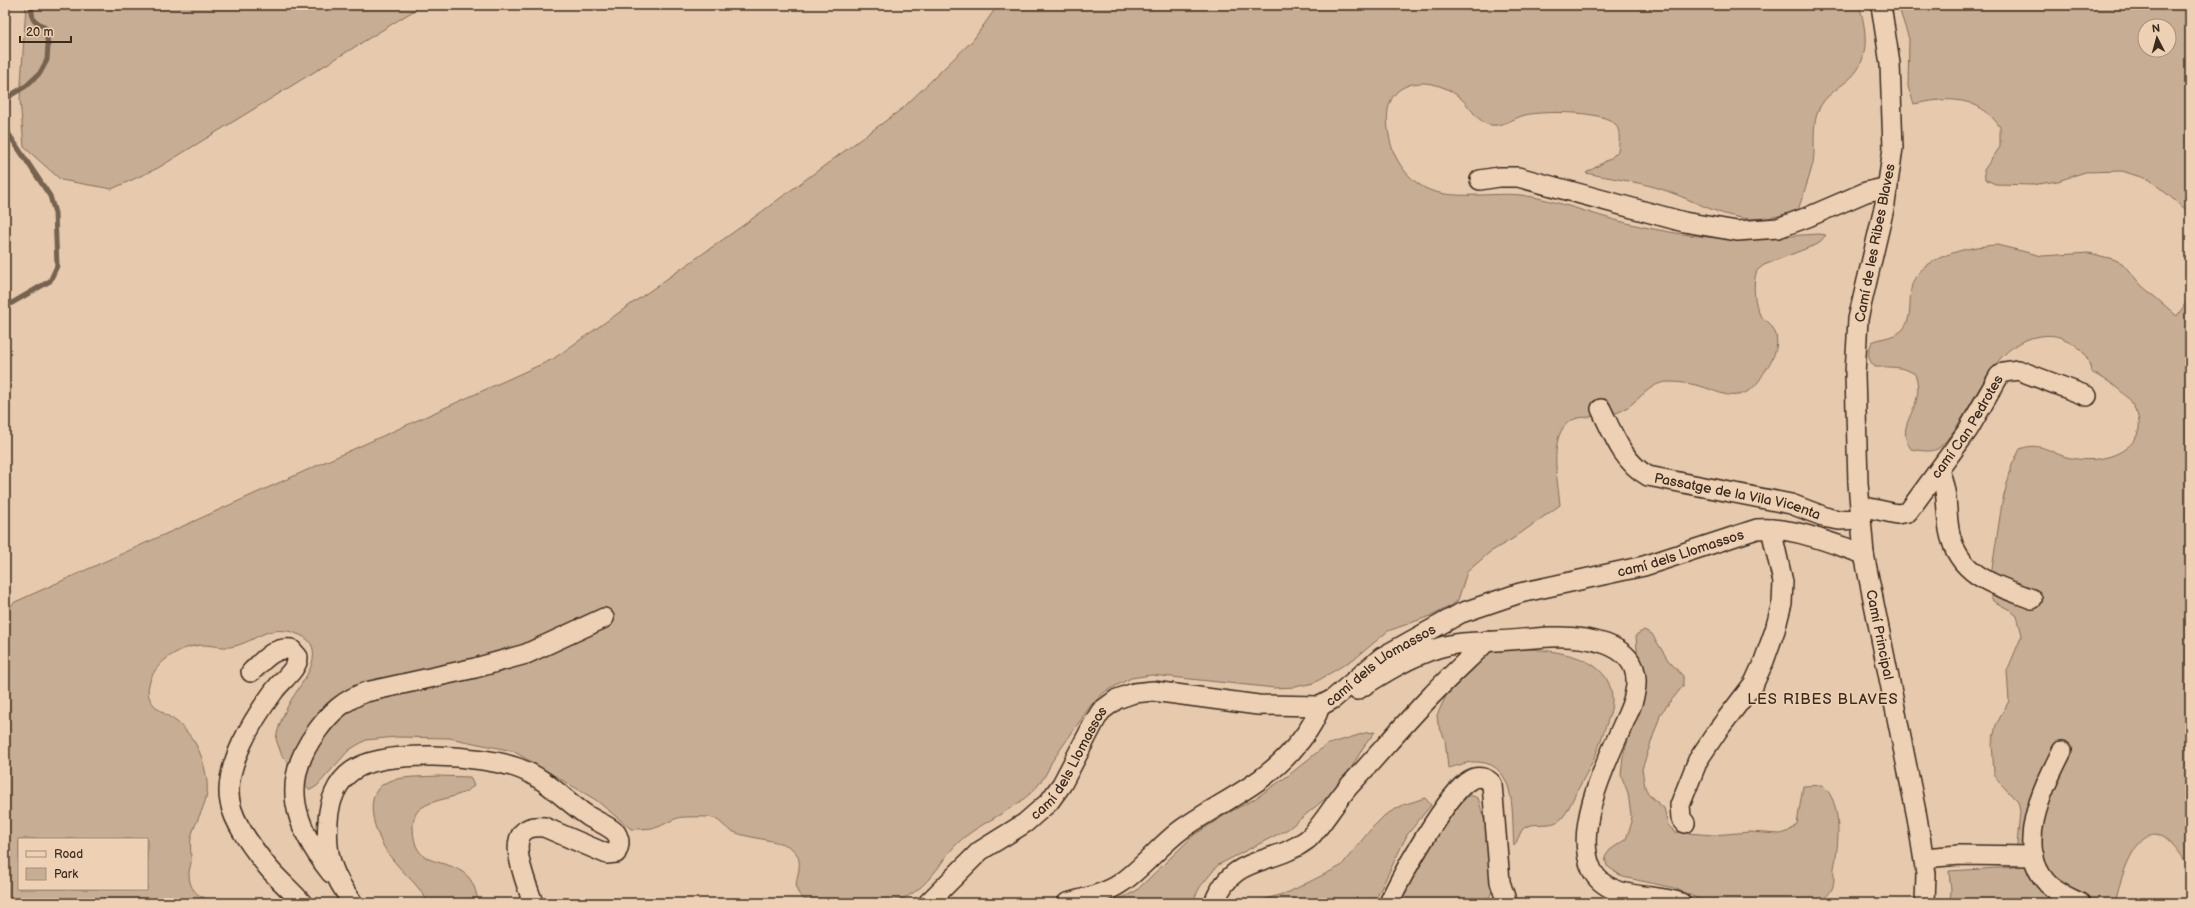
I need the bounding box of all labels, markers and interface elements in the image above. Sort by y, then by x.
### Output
scale bar [20,18,71,44]
north arrow [2137,18,2177,58]
text: N [2151,22,2161,35]
text: 20 m [26,25,53,40]
street label: Camí de les Ribes Blaves [1851,162,1899,324]
street label: camí Can Pedrotes [1927,372,2006,482]
street label: Passatge de la Vila Vicenta [1653,469,1823,523]
street label: camí dels Llomassos [1616,525,1746,580]
street label: Camí Principal [1863,588,1898,681]
street label: camí dels Llomassos [1323,620,1439,710]
district label: LES RIBES BLAVES [1747,690,1899,709]
street label: camí dels Llomassos [1027,702,1110,823]
legend [18,838,148,890]
text: Road [54,847,83,862]
text: Park [54,867,78,882]

